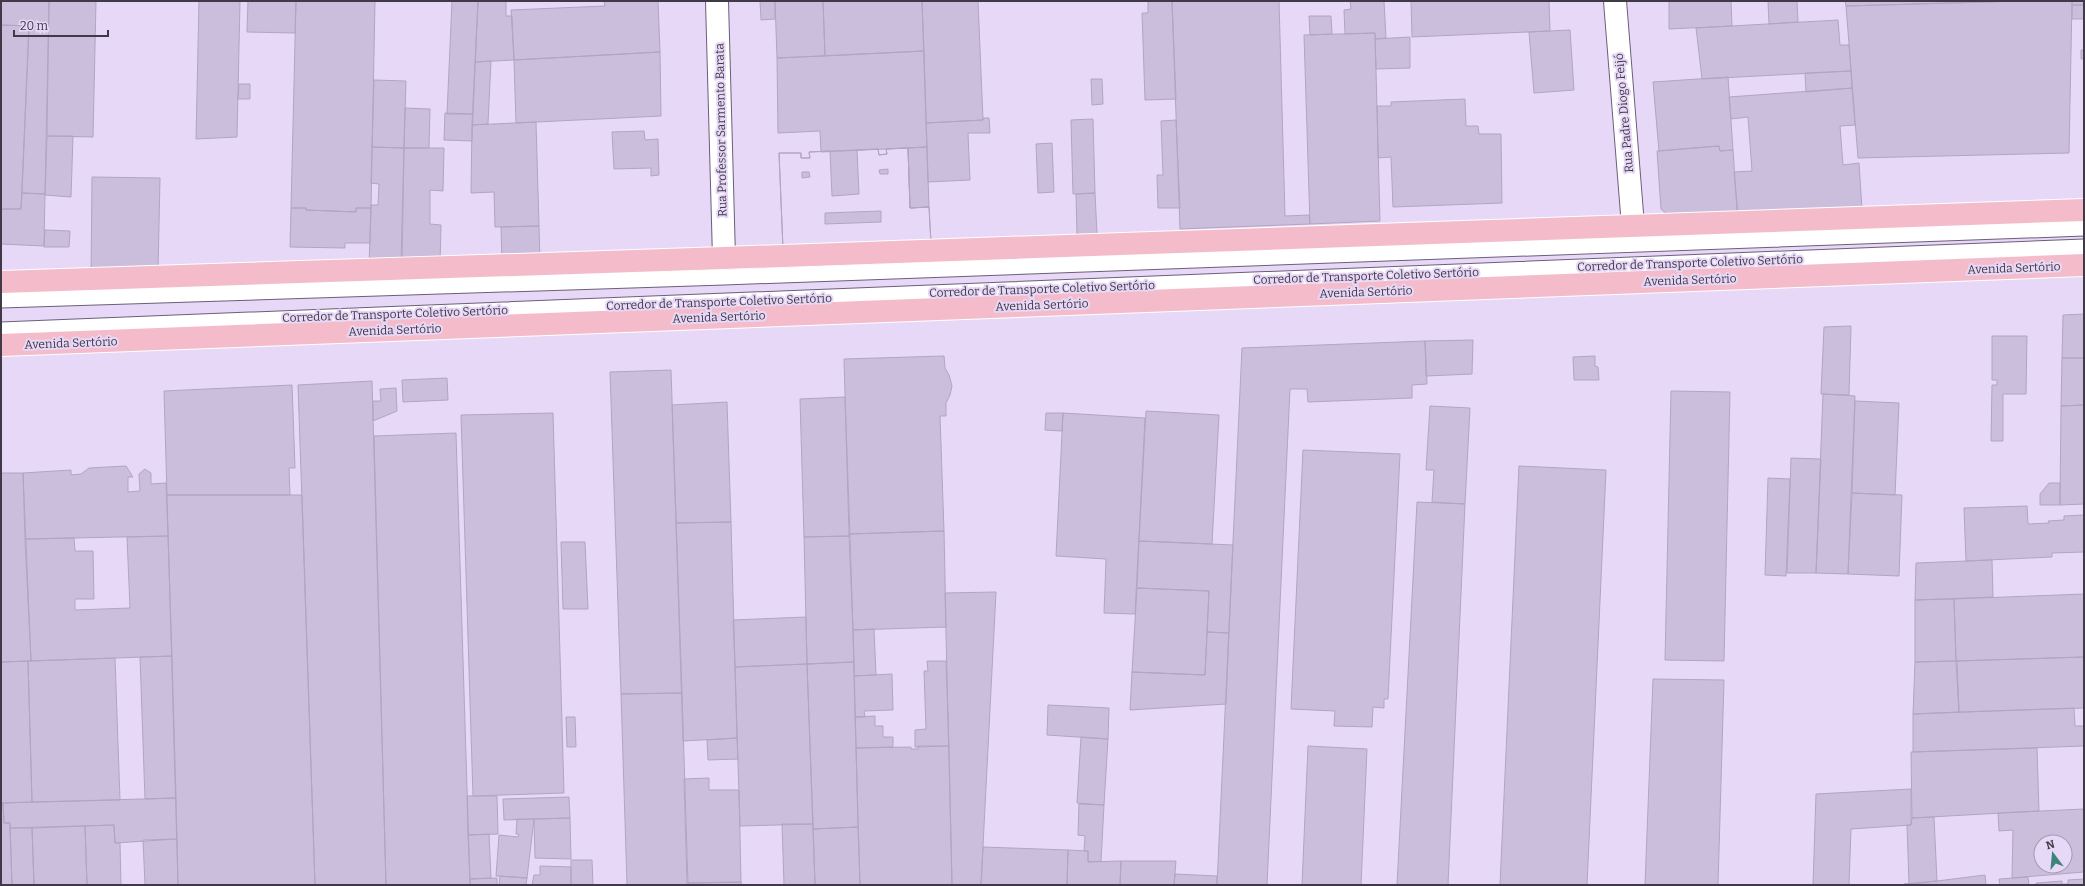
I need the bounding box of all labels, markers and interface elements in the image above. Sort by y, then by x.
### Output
scale bar [14,12,108,38]
text: 20 m [20,19,49,33]
street label: Rua Professor Sarmento Barata [712,43,730,217]
street label: Rua Padre Diogo Feijó [1612,53,1636,173]
street label: Corredor de Transporte Coletivo Sertório [1577,252,1803,274]
street label: Avenida Sertório [1967,259,2061,277]
street label: Corredor de Transporte Coletivo Sertório [1253,265,1479,287]
street label: Avenida Sertório [1643,271,1737,289]
street label: Corredor de Transporte Coletivo Sertório [929,278,1155,300]
street label: Avenida Sertório [1319,283,1413,301]
street label: Corredor de Transporte Coletivo Sertório [606,291,832,313]
street label: Avenida Sertório [995,296,1089,314]
street label: Corredor de Transporte Coletivo Sertório [282,303,508,325]
street label: Avenida Sertório [672,308,766,326]
street label: Avenida Sertório [348,321,442,339]
street label: Avenida Sertório [24,334,118,352]
north arrow [2033,834,2073,874]
text: N [2045,837,2057,852]

